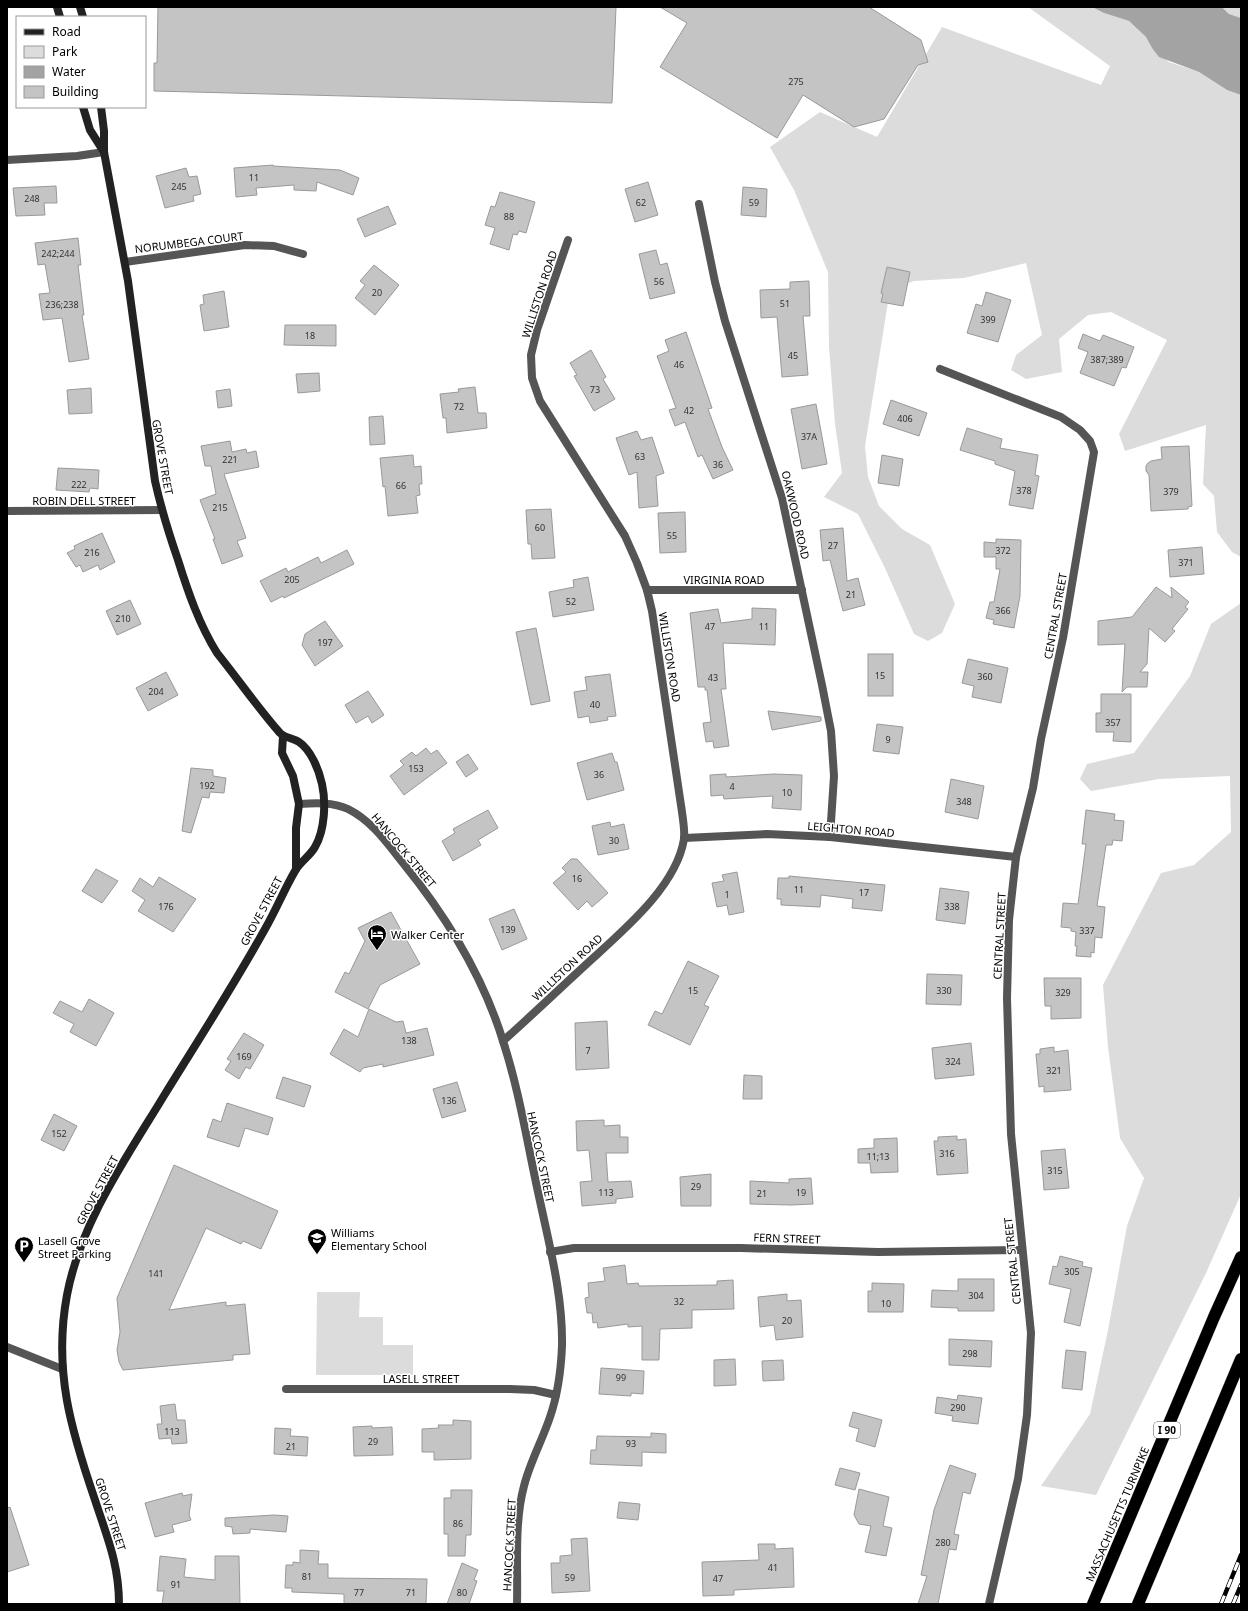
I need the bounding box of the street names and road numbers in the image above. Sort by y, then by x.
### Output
street label: NORUMBEGA COURT [134,228,244,256]
street label: WILLISTON ROAD [518,248,560,340]
street label: GROVE STREET [149,418,177,496]
street label: OAKWOOD ROAD [778,469,814,561]
street label: ROBIN DELL STREET [32,493,136,508]
street label: VIRGINIA ROAD [683,572,765,587]
street label: CENTRAL STREET [1040,572,1070,660]
street label: WILLISTON ROAD [655,611,685,703]
street label: HANCOCK STREET [368,810,440,890]
street label: LEIGHTON ROAD [807,818,895,840]
street label: GROVE STREET [236,874,286,948]
street label: CENTRAL STREET [989,892,1009,980]
street label: WILLISTON ROAD [529,930,605,1004]
street label: HANCOCK STREET [524,1110,558,1204]
street label: GROVE STREET [72,1153,122,1227]
street label: CENTRAL STREET [1000,1217,1024,1305]
street label: FERN STREET [753,1229,821,1247]
street label: LASELL STREET [383,1371,459,1386]
road number: I 90 [1154,1422,1180,1438]
street label: MASSACHUSETTS TURNPIKE [1082,1444,1152,1584]
street label: GROVE STREET [92,1475,130,1553]
street label: HANCOCK STREET [499,1498,519,1592]

